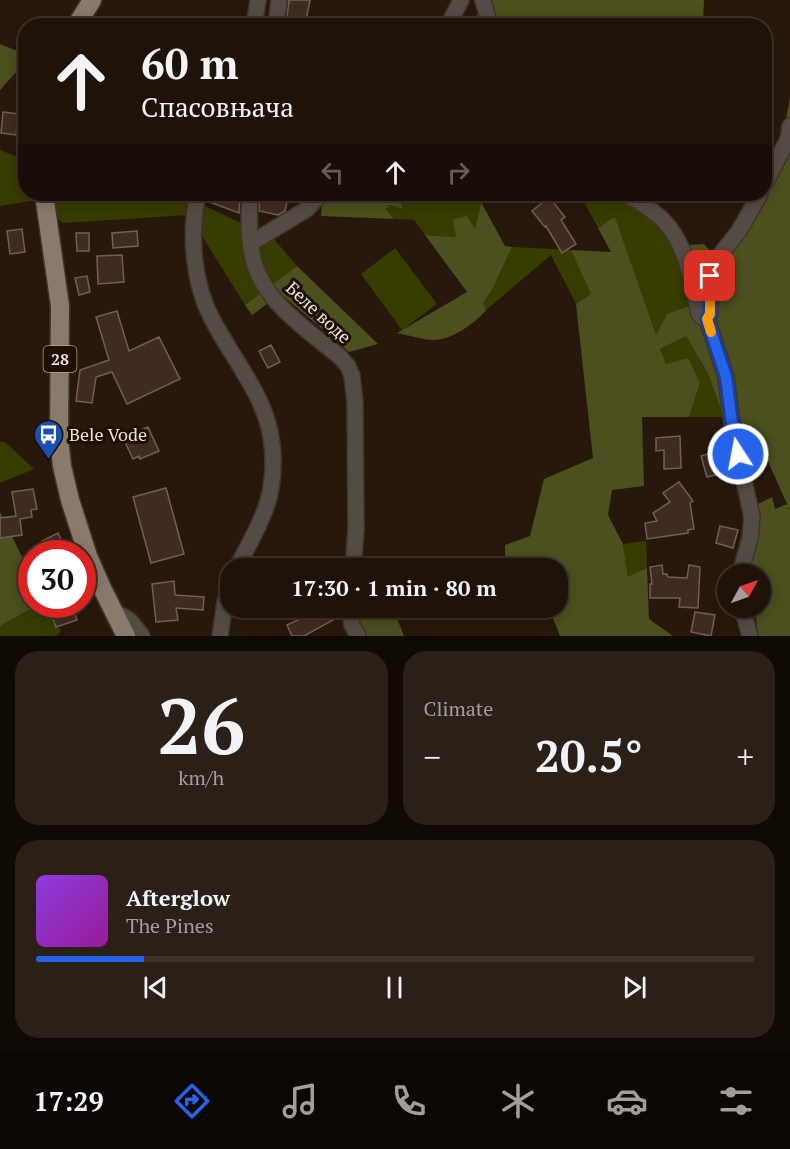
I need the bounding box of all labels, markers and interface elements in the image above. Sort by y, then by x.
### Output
text: 60 m [141,35,239,91]
icon: ahead [42,42,120,120]
text: Спасовњача [141,89,294,125]
icon: left [316,156,349,189]
icon: ahead [379,156,412,189]
icon: right [442,156,475,189]
pin [684,250,735,301]
icon: arrive [693,259,726,292]
street label: Беле воде [281,276,357,348]
road number: 28 [44,346,76,372]
bus stop icon: Bele Vode [32,418,64,460]
place label: Bele Vode [69,422,147,446]
position arrow [706,422,770,486]
speed limit sign: 30 [18,540,96,618]
north arrow [717,564,771,618]
map controls [717,564,771,618]
text: 17:30 · 1 min · 80 m [291,573,497,602]
text: 26 [157,673,245,776]
text: Climate [424,695,493,722]
text: 20.5° [535,725,643,785]
text: − [424,735,441,778]
text: + [736,735,754,778]
text: km/h [178,764,224,791]
text: Afterglow [126,883,230,912]
text: The Pines [126,912,214,939]
icon: previous [139,971,172,1004]
icon: pause [378,971,411,1004]
icon: next [618,971,651,1004]
icon: directions [171,1080,213,1122]
icon: music [279,1080,321,1122]
icon: phone [388,1080,430,1122]
icon: climate [497,1080,539,1122]
icon: car [606,1080,648,1122]
icon: filters [715,1080,757,1122]
text: 17:29 [33,1083,104,1119]

